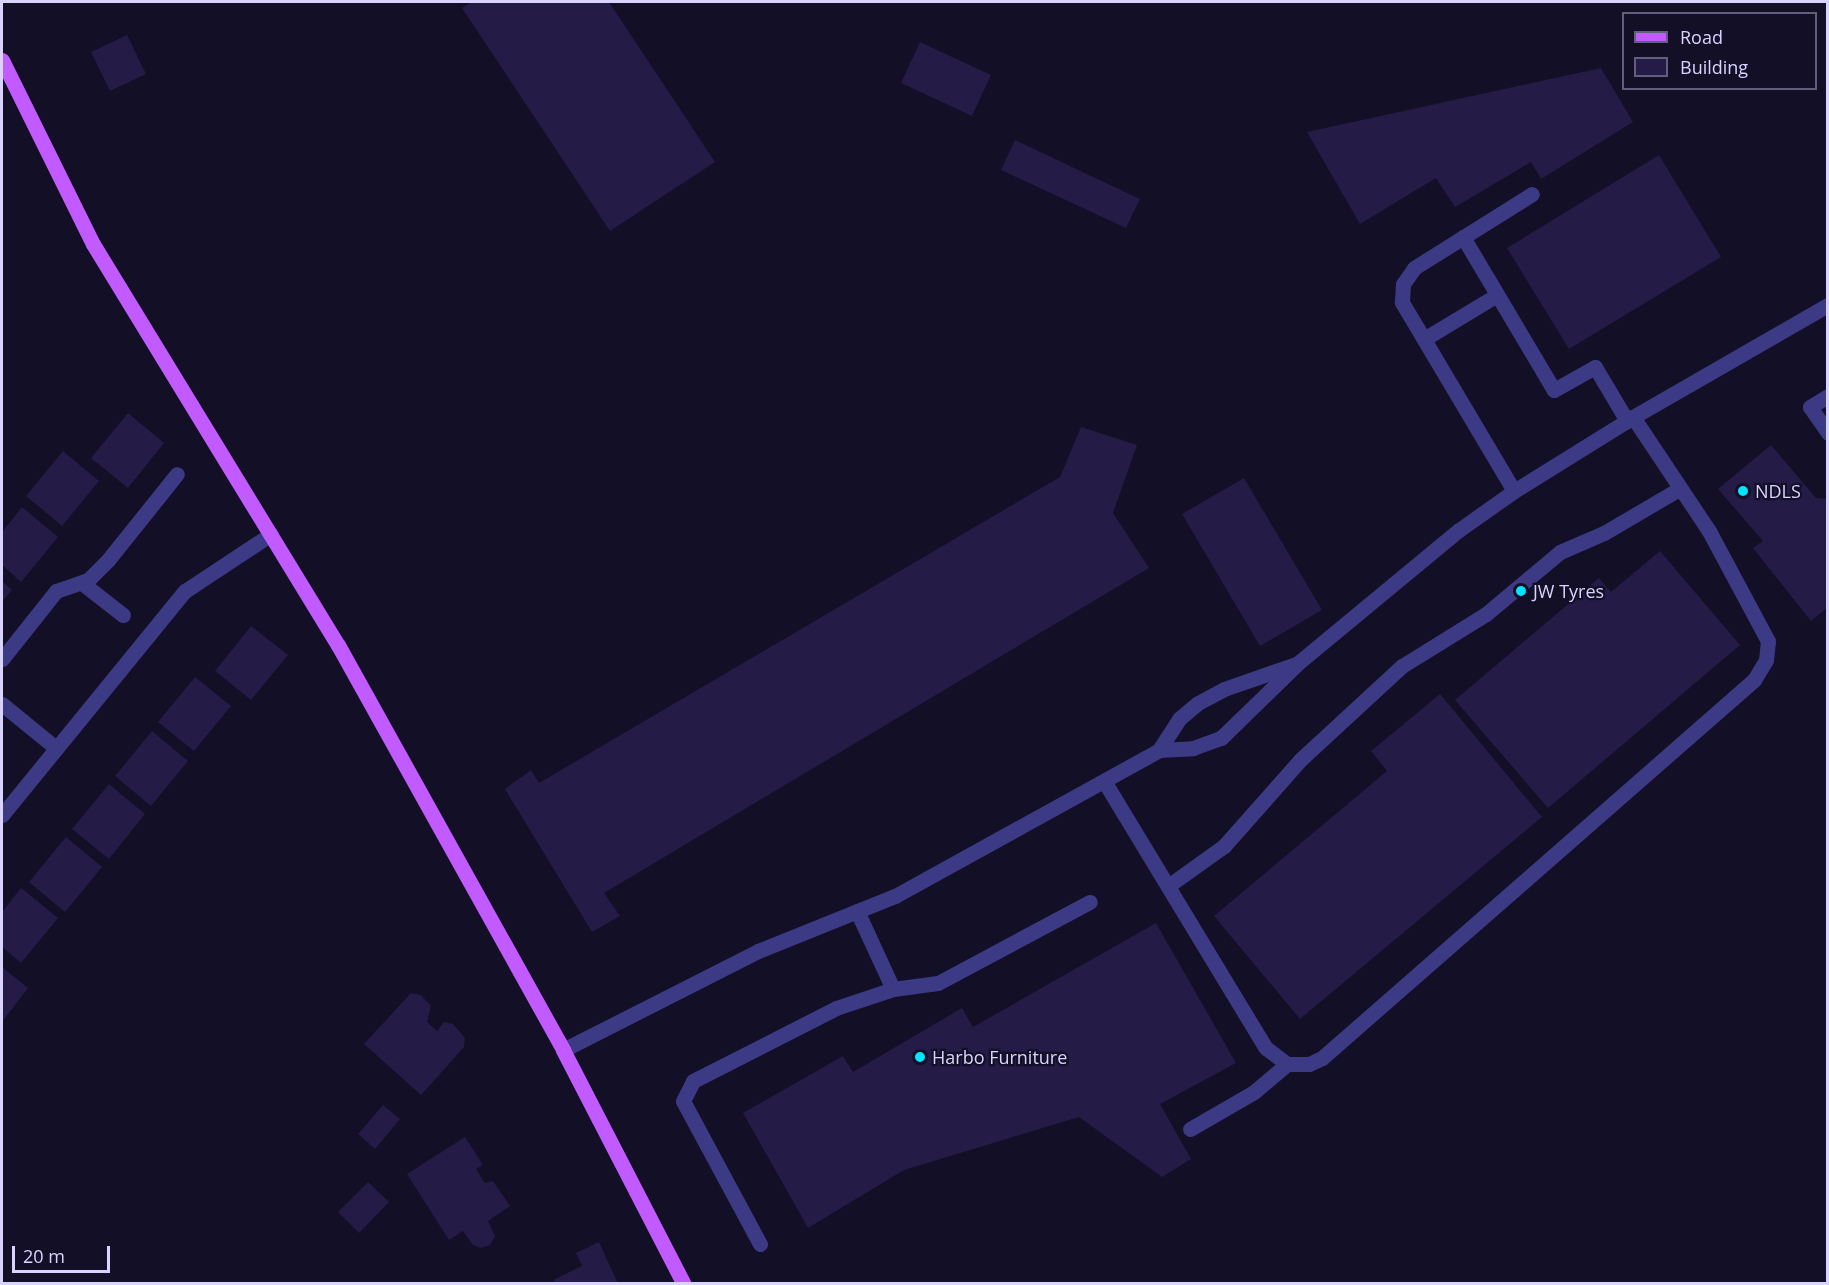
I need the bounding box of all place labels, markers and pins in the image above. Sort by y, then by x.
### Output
place label: NDLS [1755,480,1801,502]
marker: NDLS [1736,484,1750,498]
place label: JW Tyres [1533,580,1604,602]
marker: JW Tyres [1514,584,1528,598]
place label: Harbo Furniture [932,1046,1067,1068]
marker: Harbo Furniture [913,1050,927,1064]

